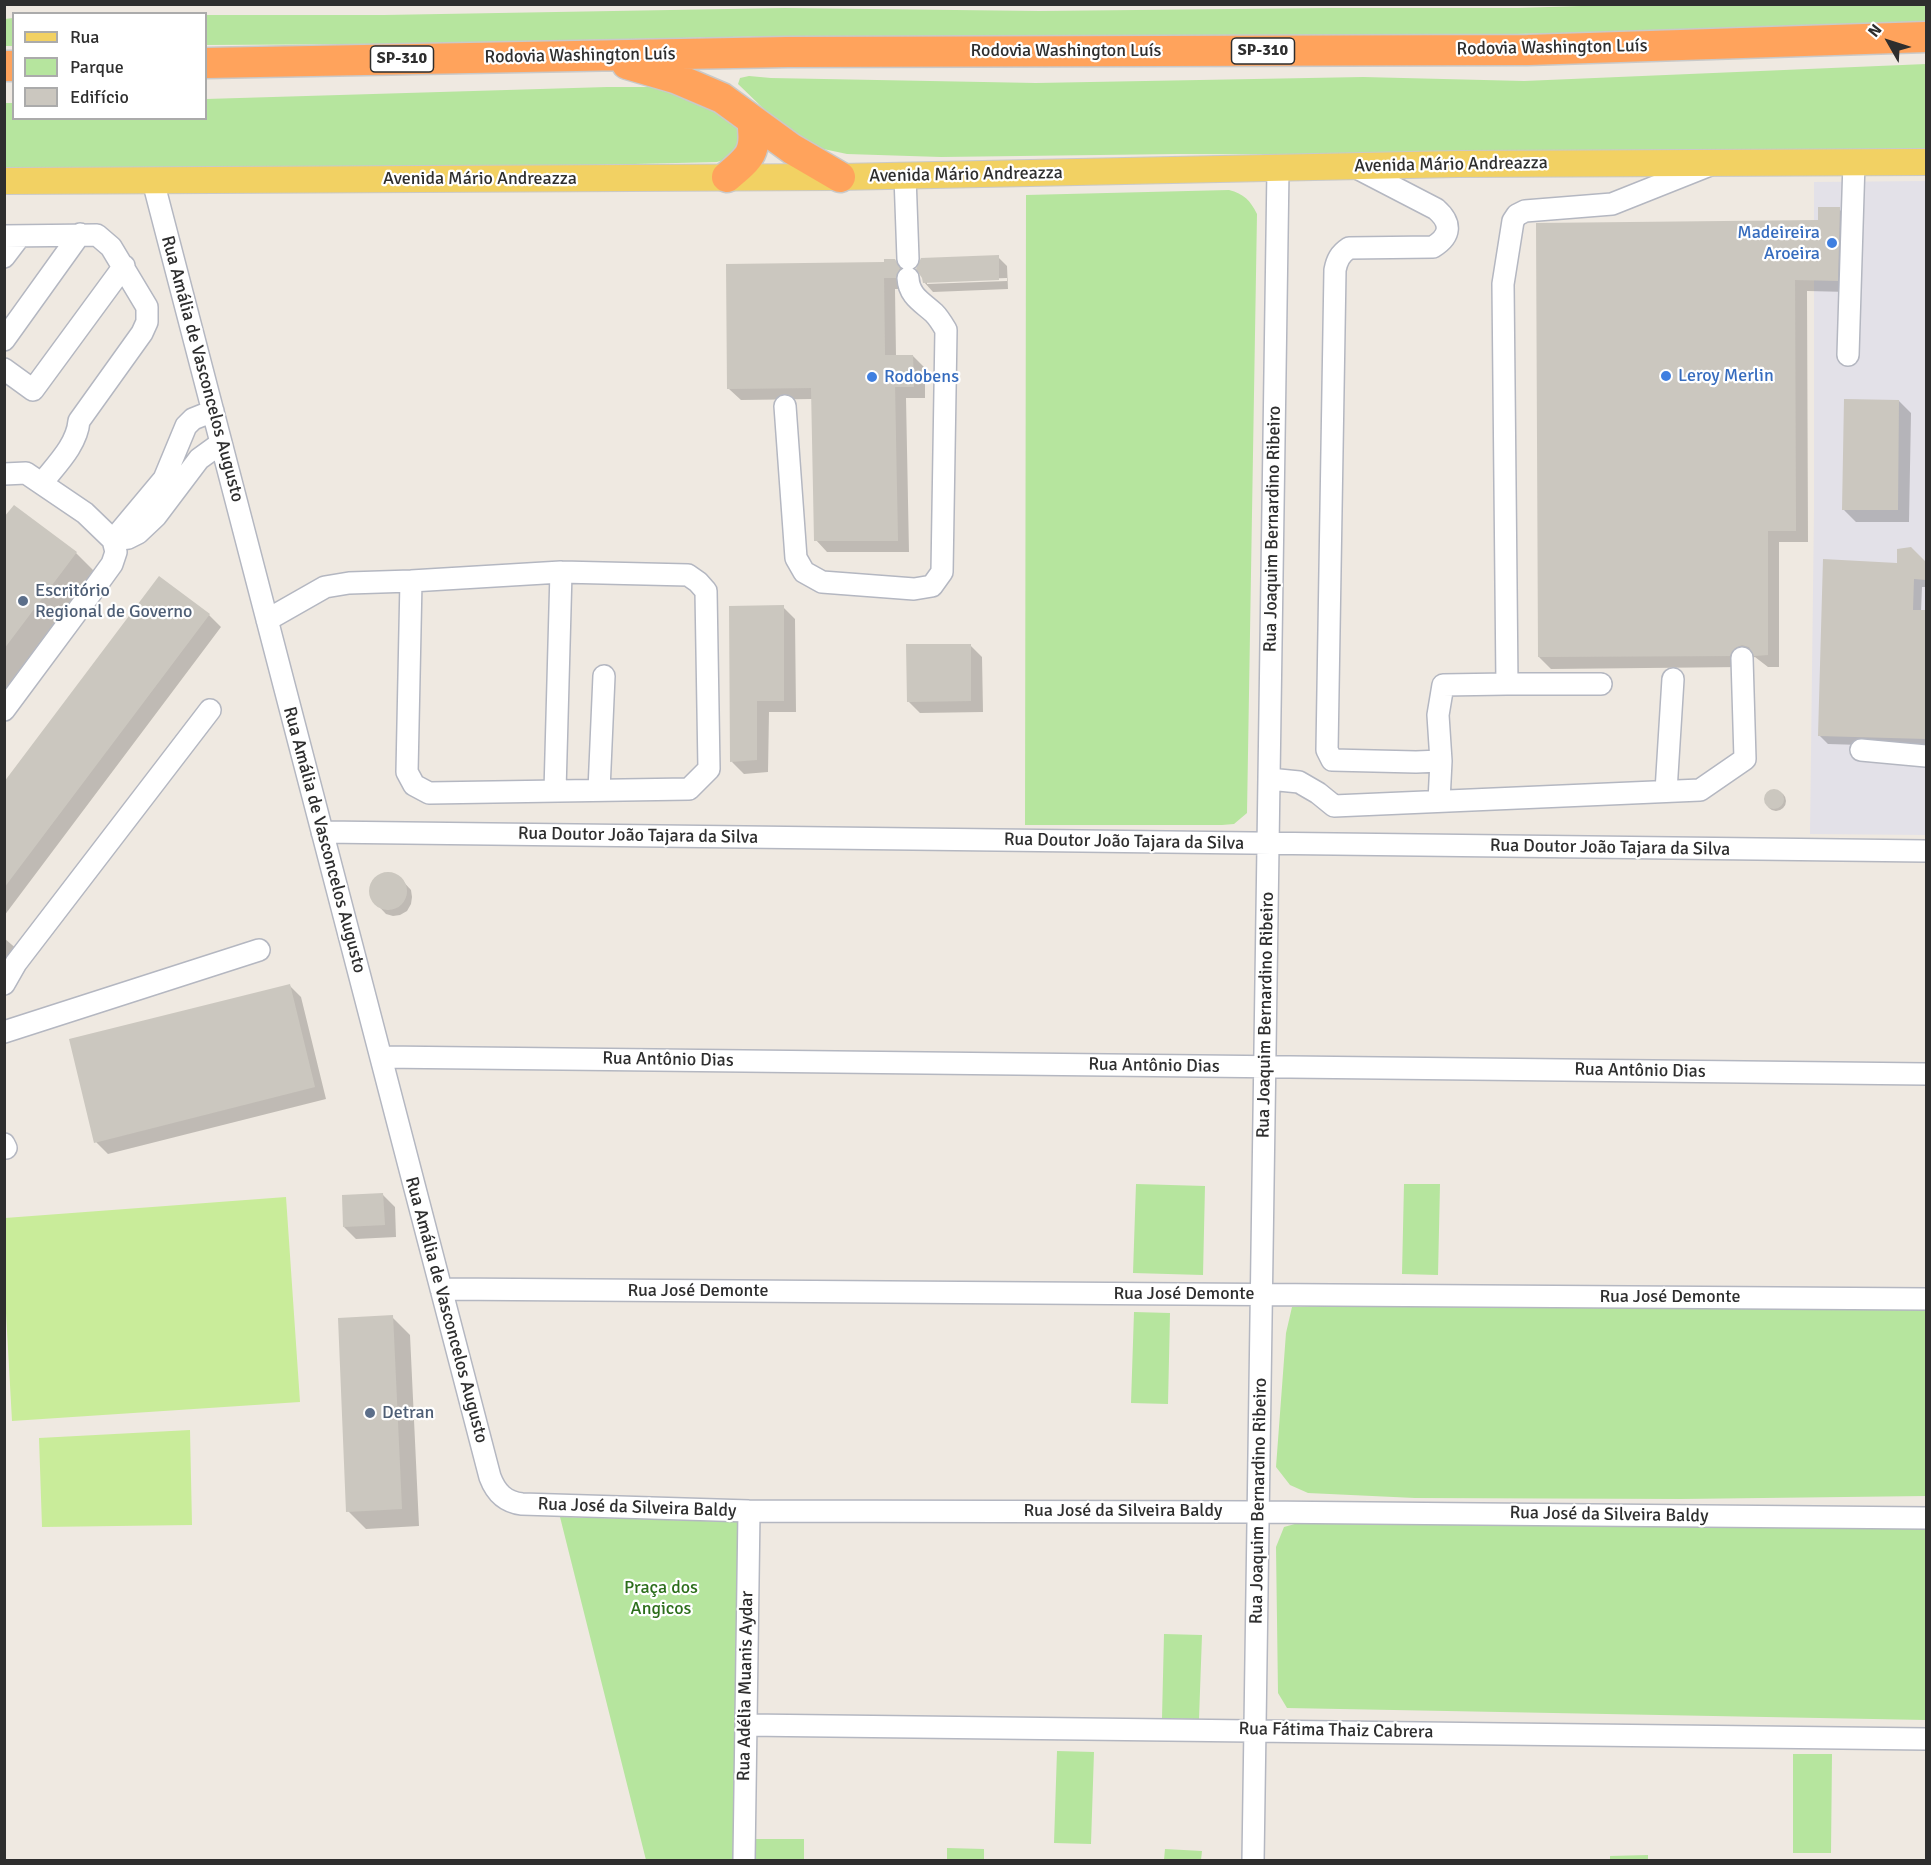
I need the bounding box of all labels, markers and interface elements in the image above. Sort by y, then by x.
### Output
legend [12,12,207,120]
north arrow [1859,12,1919,72]
text: N [1864,20,1886,41]
text: Rua [70,26,99,48]
street label: Rodovia Washington Luís [1456,36,1648,60]
road number: SP-310 [1232,38,1294,64]
street label: Rodovia Washington Luís [971,40,1161,62]
street label: Rodovia Washington Luís [484,44,676,68]
road number: SP-310 [370,46,434,72]
text: Parque [70,56,124,78]
text: Edifício [70,86,129,108]
street label: Avenida Mário Andreazza [1354,153,1548,177]
street label: Avenida Mário Andreazza [869,163,1063,187]
street label: Avenida Mário Andreazza [383,168,577,190]
place label: Madeireira Aroeira [1737,222,1820,264]
street label: Rua Amália de Vasconcelos Augusto [156,234,248,504]
marker: Madeireira Aroeira [1825,236,1839,250]
place label: Leroy Merlin [1678,365,1774,387]
place label: Rodobens [884,366,959,388]
marker: Leroy Merlin [1659,369,1673,383]
marker: Rodobens [865,370,879,384]
street label: Rua Joaquim Bernardino Ribeiro [1260,406,1286,652]
place label: Escritório Regional de Governo [35,580,192,622]
marker: Escritório Regional de Governo [16,594,30,608]
street label: Rua Amália de Vasconcelos Augusto [278,705,370,975]
street label: Rua Doutor João Tajara da Silva [518,823,758,849]
street label: Rua Doutor João Tajara da Silva [1004,829,1244,855]
street label: Rua Doutor João Tajara da Silva [1490,835,1730,861]
street label: Rua Joaquim Bernardino Ribeiro [1253,892,1279,1138]
street label: Rua Antônio Dias [602,1048,734,1072]
street label: Rua Antônio Dias [1088,1054,1220,1078]
street label: Rua Antônio Dias [1574,1059,1706,1083]
street label: Rua Amália de Vasconcelos Augusto [400,1175,492,1445]
street label: Rua José Demonte [628,1280,768,1302]
street label: Rua José Demonte [1114,1283,1254,1305]
street label: Rua José Demonte [1600,1286,1740,1308]
street label: Rua Joaquim Bernardino Ribeiro [1246,1378,1272,1624]
place label: Detran [382,1402,434,1424]
marker: Detran [363,1406,377,1420]
street label: Rua José da Silveira Baldy [537,1494,737,1522]
street label: Rua José da Silveira Baldy [1024,1500,1222,1522]
street label: Rua José da Silveira Baldy [1509,1502,1709,1528]
park label: Praça dos Angicos [624,1577,698,1620]
street label: Rua Adélia Muanis Aydar [734,1591,758,1781]
street label: Rua Fátima Thaiz Cabrera [1238,1719,1434,1743]

